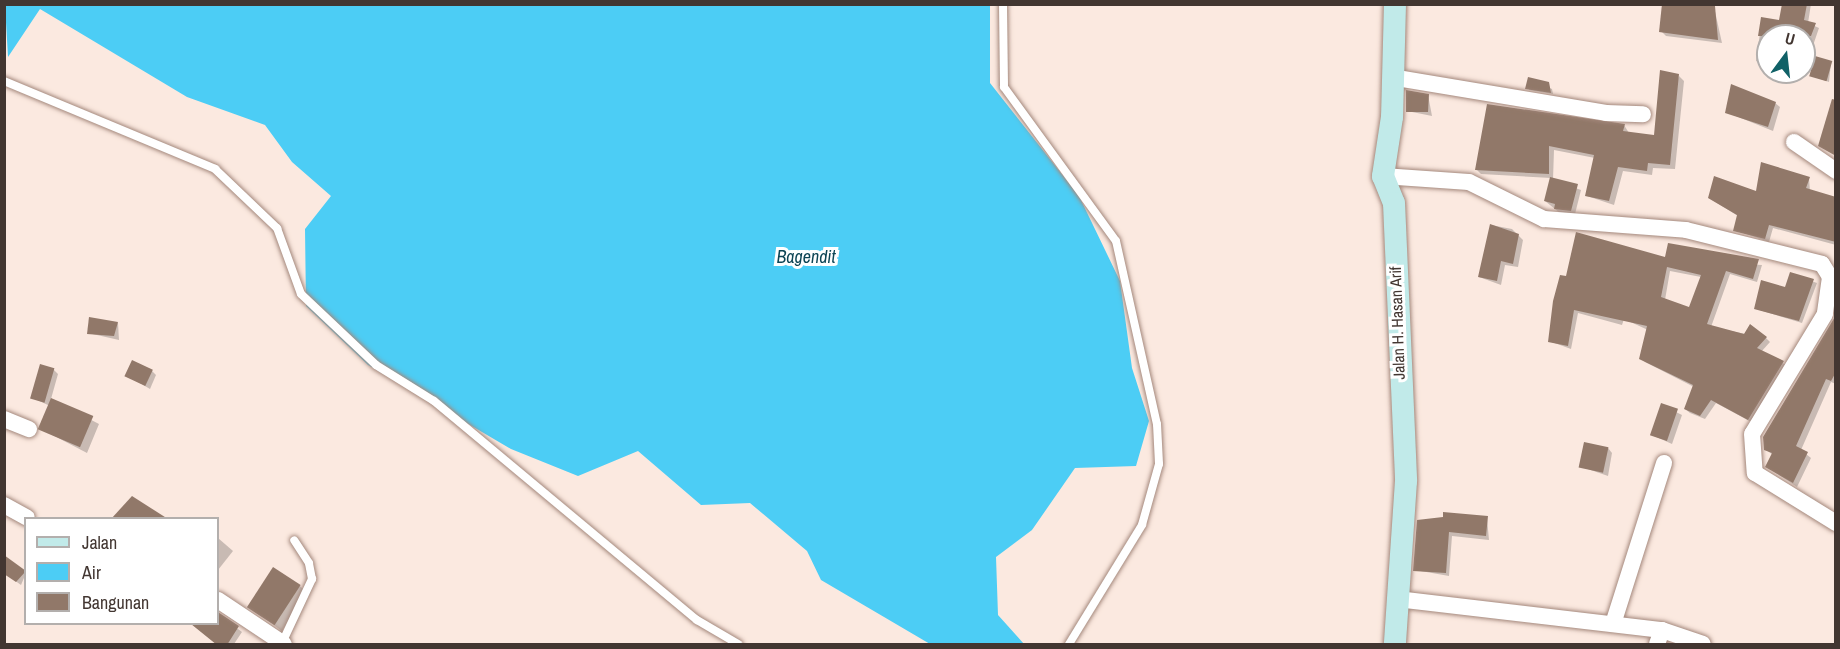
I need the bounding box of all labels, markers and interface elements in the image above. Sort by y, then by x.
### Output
north arrow [1756,24,1816,84]
text: U [1783,27,1798,50]
water label: Bagendit [776,246,836,268]
street label: Jalan H. Hasan Arif [1385,266,1409,380]
legend [24,517,219,625]
text: Jalan [82,530,117,555]
text: Air [82,560,101,585]
text: Bangunan [82,590,149,615]

